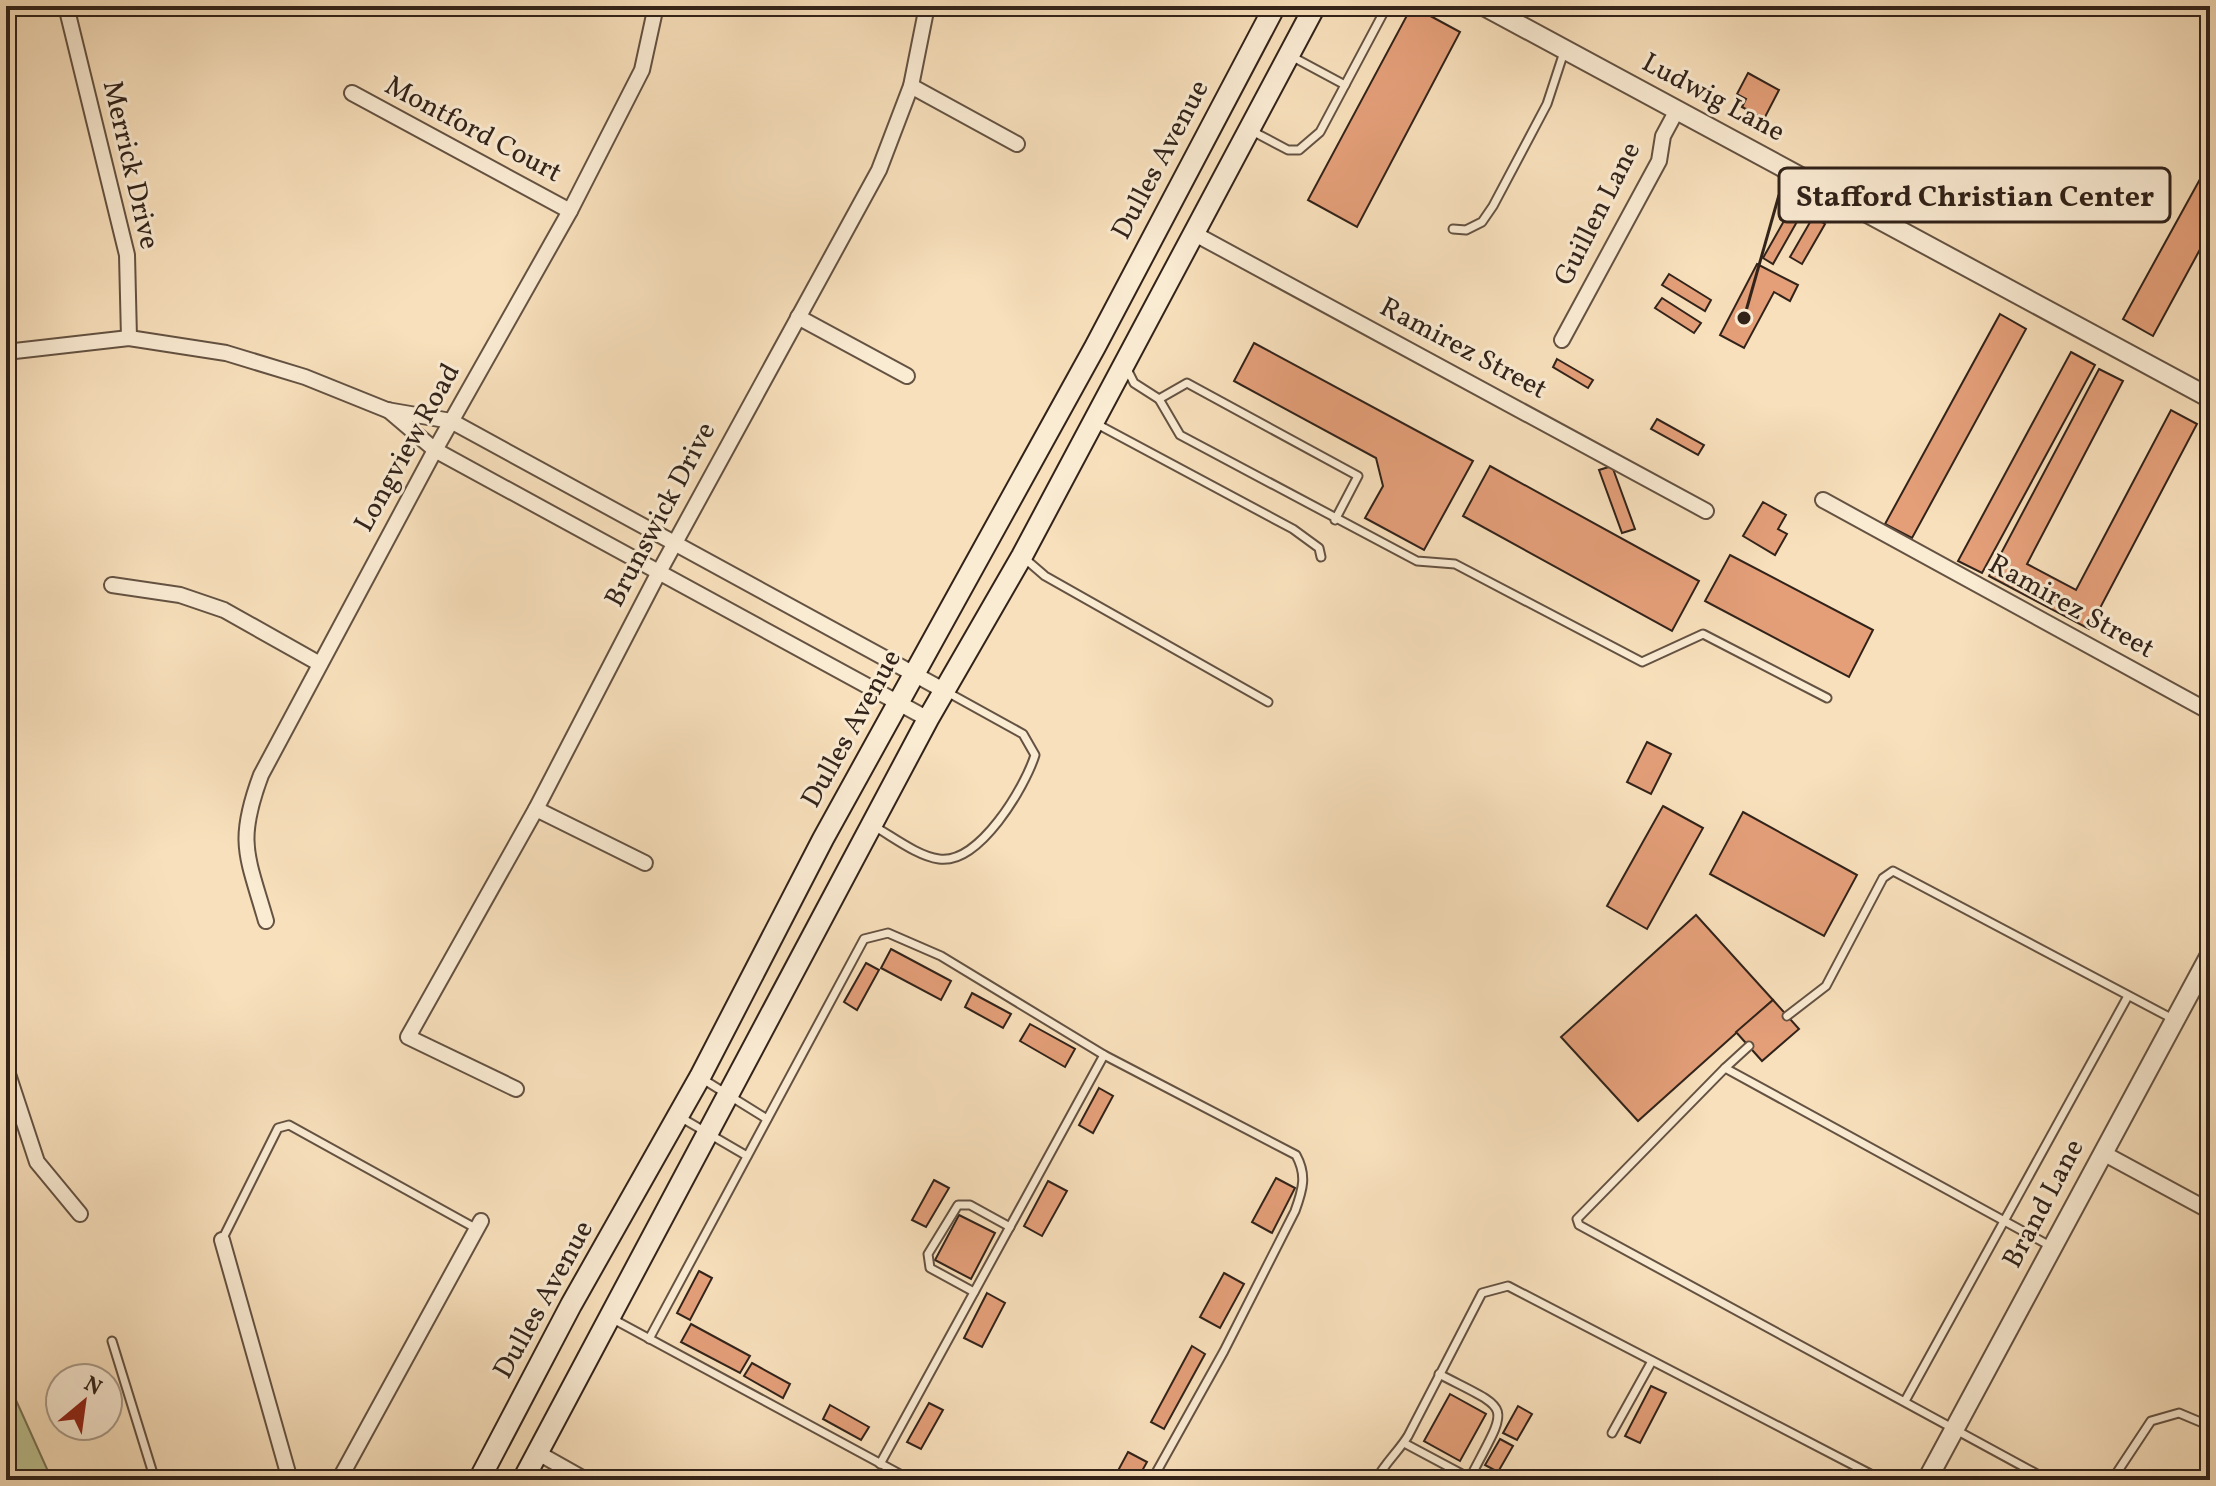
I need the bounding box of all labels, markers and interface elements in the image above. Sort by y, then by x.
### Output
street label: Ludwig Lane [1635,44,1791,152]
street label: Montford Court [378,67,568,193]
street label: Dulles Avenue [1103,73,1219,247]
street label: Merrick Drive [92,77,168,253]
street label: Guillen Lane [1545,135,1651,293]
callout: Stafford Christian Center [1779,168,2170,222]
text: Stafford Christian Center [1796,177,2154,219]
street label: Ramirez Street [1372,289,1554,409]
street label: Longview Road [346,357,470,539]
street label: Brunswick Drive [596,416,726,614]
street label: Ramirez Street [1981,545,2161,669]
street label: Dulles Avenue [792,643,912,815]
street label: Brand Lane [1994,1133,2094,1275]
street label: Dulles Avenue [484,1214,604,1386]
north arrow [44,1362,124,1442]
text: N [78,1369,107,1404]

